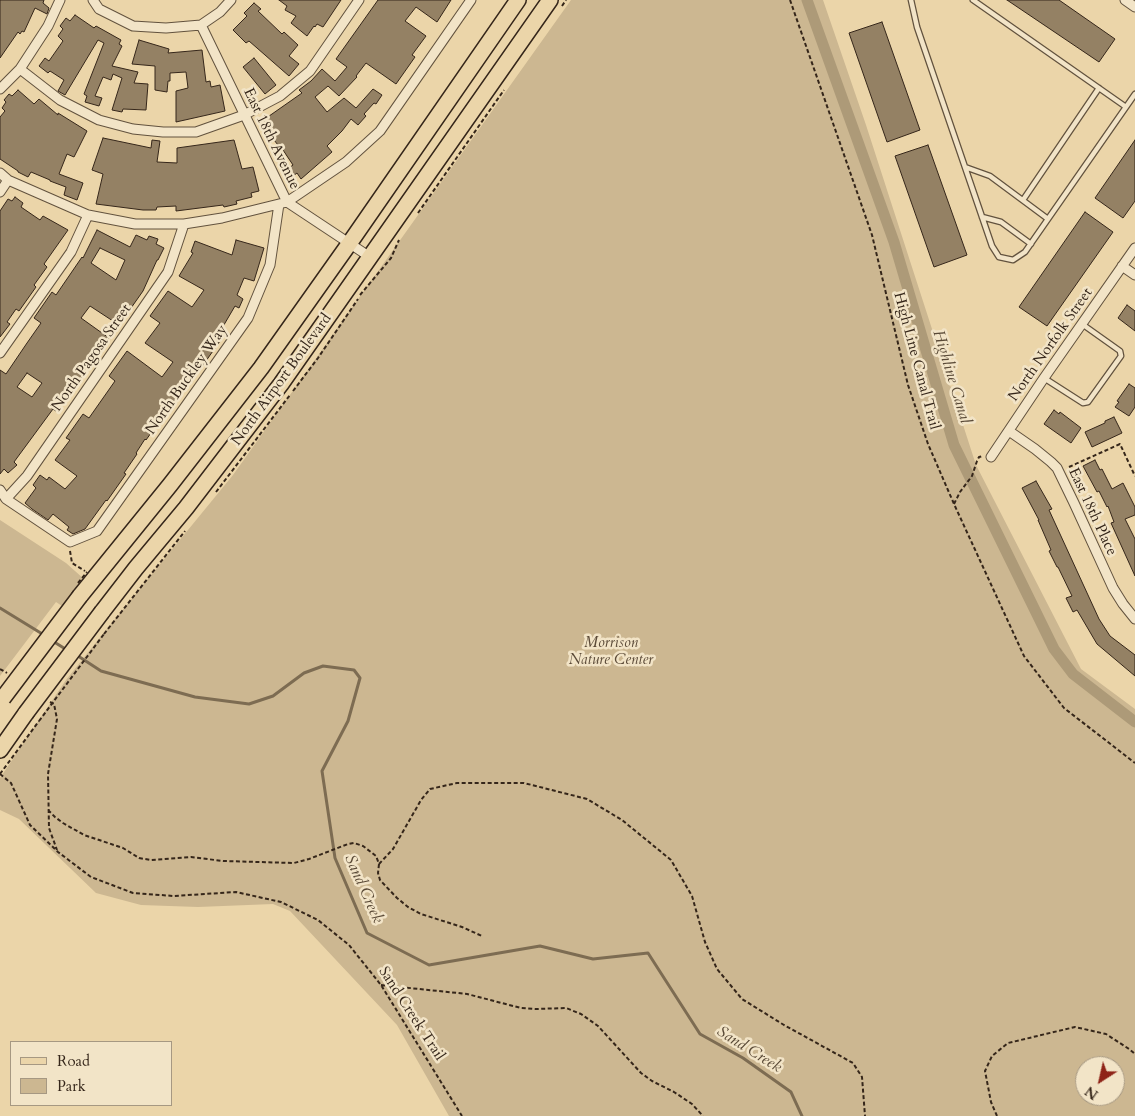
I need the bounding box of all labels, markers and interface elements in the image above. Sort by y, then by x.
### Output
street label: East 18th Avenue [239,85,303,193]
street label: North Norfolk Street [1005,285,1097,405]
street label: High Line Canal Trail [889,290,943,432]
street label: North Pagosa Street [48,301,136,415]
street label: North Airport Boulevard [228,310,336,450]
street label: North Buckley Way [142,322,232,438]
water label: Highline Canal [928,328,974,426]
street label: East 18th Place [1064,465,1120,559]
park label: Morrison Nature Center [569,635,653,670]
water label: Sand Creek [339,852,387,926]
street label: Sand Creek Trail [374,964,448,1064]
water label: Sand Creek [713,1022,785,1078]
legend [10,1041,172,1106]
text: Road [57,1051,90,1071]
north arrow [1075,1056,1125,1106]
text: Park [57,1076,86,1096]
text: N [1081,1082,1102,1104]

